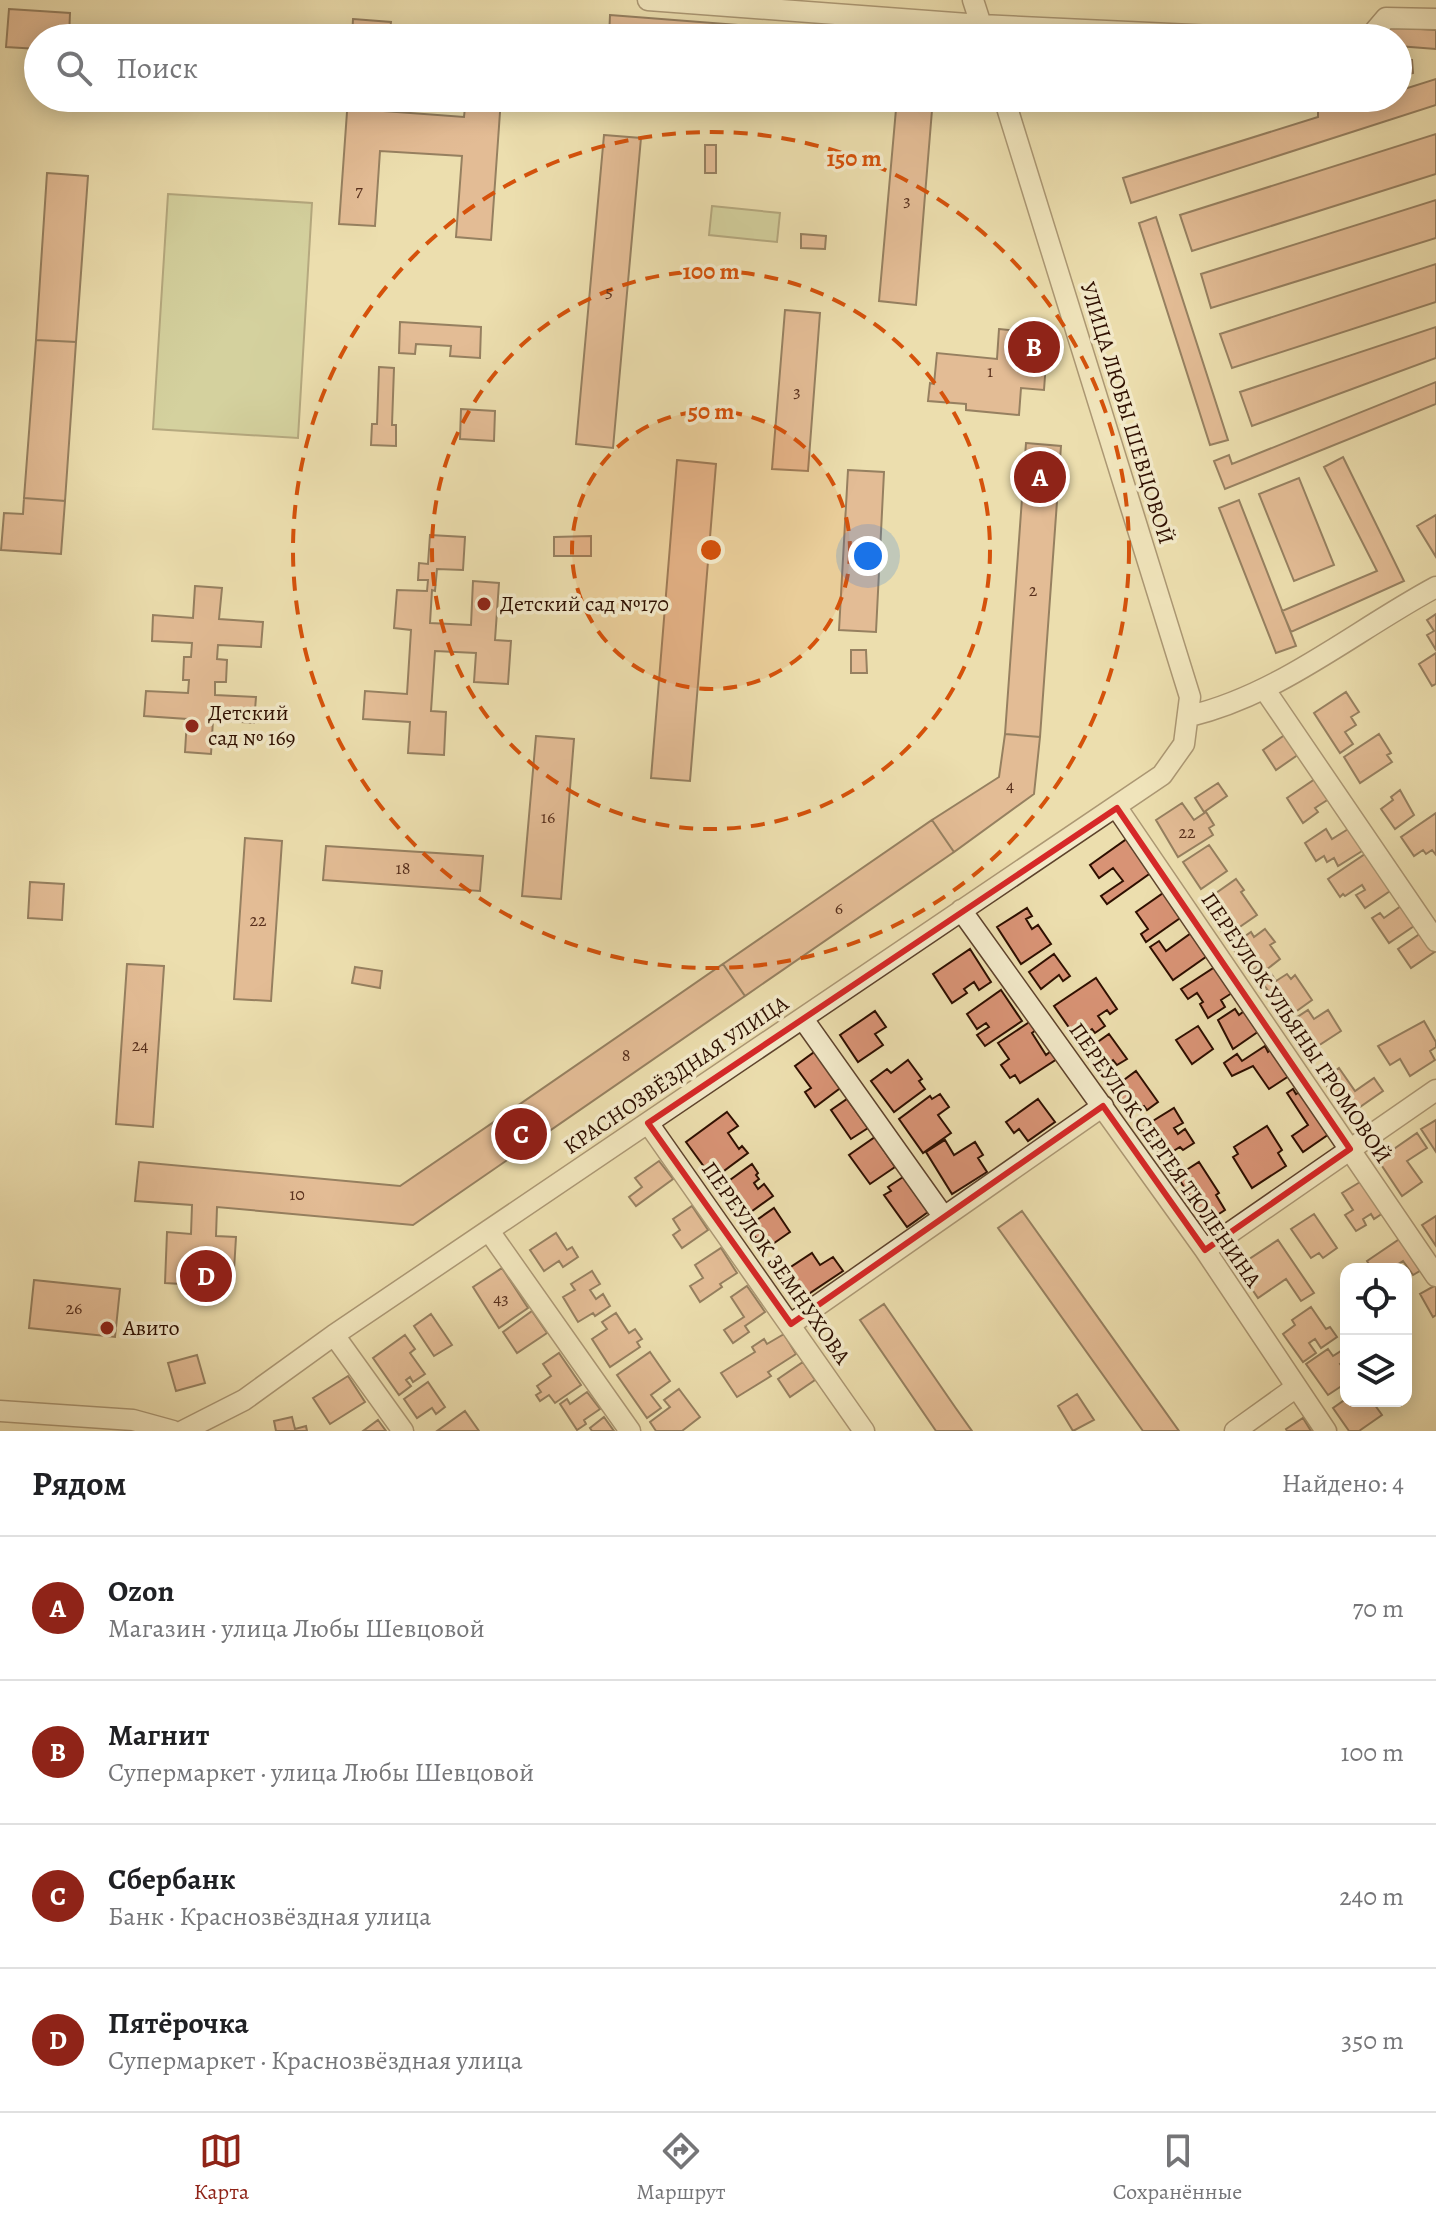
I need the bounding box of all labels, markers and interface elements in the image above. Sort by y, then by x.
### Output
search box [24,24,1412,112]
icon: search [52,46,96,90]
text: Поиск [116,48,198,88]
text: 150 m [826,142,882,174]
house number: 7 [355,178,363,202]
house number: 3 [903,188,911,212]
text: 100 m [682,255,740,287]
street label: УЛИЦА ЛЮБЫ ШЕВЦОВОЙ [1073,278,1181,548]
house number: 5 [605,279,613,303]
pin: B [1008,317,1060,377]
house number: 1 [987,359,993,383]
house number: 3 [793,379,801,403]
text: 50 m [688,395,734,427]
pin: A [1014,447,1066,507]
centre of rings [697,536,725,564]
your location [848,536,888,576]
house number: 2 [1029,578,1038,602]
place label: Детский сад №170 [500,589,669,619]
marker: Детский сад №170 [475,595,493,613]
place label: Детский сад № 169 [208,698,296,753]
marker: Детский сад № 169 [183,717,201,735]
house number: 4 [1006,773,1014,797]
house number: 16 [541,805,555,829]
house number: 22 [1178,820,1196,844]
house number: 18 [396,856,410,880]
street label: ПЕРЕУЛОК УЛЬЯНЫ ГРОМОВОЙ [1194,887,1398,1169]
house number: 6 [835,896,843,920]
house number: 22 [249,908,267,932]
street label: КРАСНОЗВЁЗДНАЯ УЛИЦА [558,988,795,1162]
street label: ПЕРЕУЛОК СЕРГЕЯ ТЮЛЕНИНА [1062,1017,1269,1294]
house number: 24 [132,1033,148,1057]
house number: 8 [622,1043,630,1067]
pin: C [495,1104,547,1164]
street label: ПЕРЕУЛОК ЗЕМНУХОВА [695,1156,858,1371]
house number: 10 [289,1182,305,1206]
pin: D [180,1246,232,1306]
map controls [1340,1263,1412,1407]
button: locate [1340,1263,1412,1335]
house number: 43 [493,1286,509,1310]
house number: 26 [66,1296,82,1320]
place label: Авито [122,1313,180,1343]
marker: Авито [98,1319,116,1337]
button: layers [1340,1335,1412,1407]
text: Рядом [32,1460,126,1507]
text: Найдено: 4 [1282,1466,1404,1501]
text: Ozon [108,1571,174,1611]
text: A [50,1591,66,1626]
text: 70 m [1352,1591,1404,1626]
text: Магазин · улица Любы Шевцовой [108,1611,485,1646]
text: Магнит [108,1715,209,1755]
text: B [50,1735,66,1770]
text: 100 m [1341,1735,1404,1770]
text: Супермаркет · улица Любы Шевцовой [108,1755,534,1790]
text: Сбербанк [108,1859,236,1899]
text: C [50,1879,66,1914]
text: 240 m [1339,1879,1404,1914]
text: Банк · Краснозвёздная улица [108,1899,431,1934]
text: Пятёрочка [108,2003,249,2043]
text: D [49,2023,67,2058]
text: 350 m [1341,2023,1404,2058]
text: Супермаркет · Краснозвёздная улица [108,2043,523,2078]
tab: Карта [194,2129,249,2207]
tab: Маршрут [636,2129,725,2207]
tab: Сохранённые [1113,2129,1242,2207]

